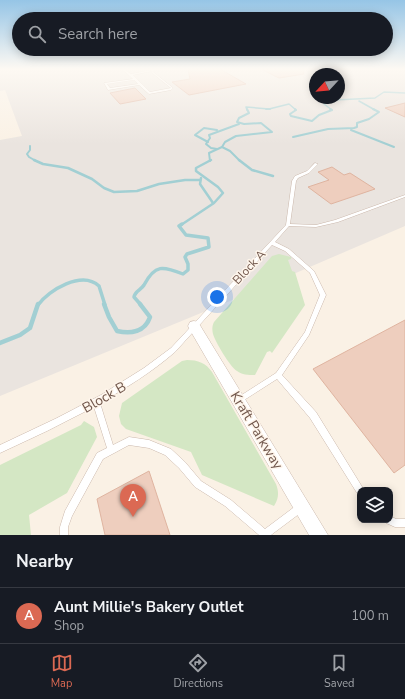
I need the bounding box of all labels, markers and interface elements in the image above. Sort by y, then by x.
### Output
search box [12,12,393,56]
icon: search [26,23,48,45]
text: Search here [58,24,138,44]
north arrow [309,68,345,104]
street label: Block A [229,246,269,288]
your location [207,287,227,307]
street label: Block B [79,377,130,418]
street label: Kraft Parkway [226,388,288,473]
pin: A [120,484,146,517]
map controls [357,487,393,523]
button: layers [357,487,393,523]
text: Nearby [16,550,73,573]
text: Aunt Millie's Bakery Outlet [54,597,243,617]
text: A [24,607,34,625]
text: 100 m [351,607,389,625]
text: Shop [54,617,84,635]
tab: Map [51,652,73,691]
tab: Directions [174,652,223,691]
tab: Saved [324,652,354,691]

